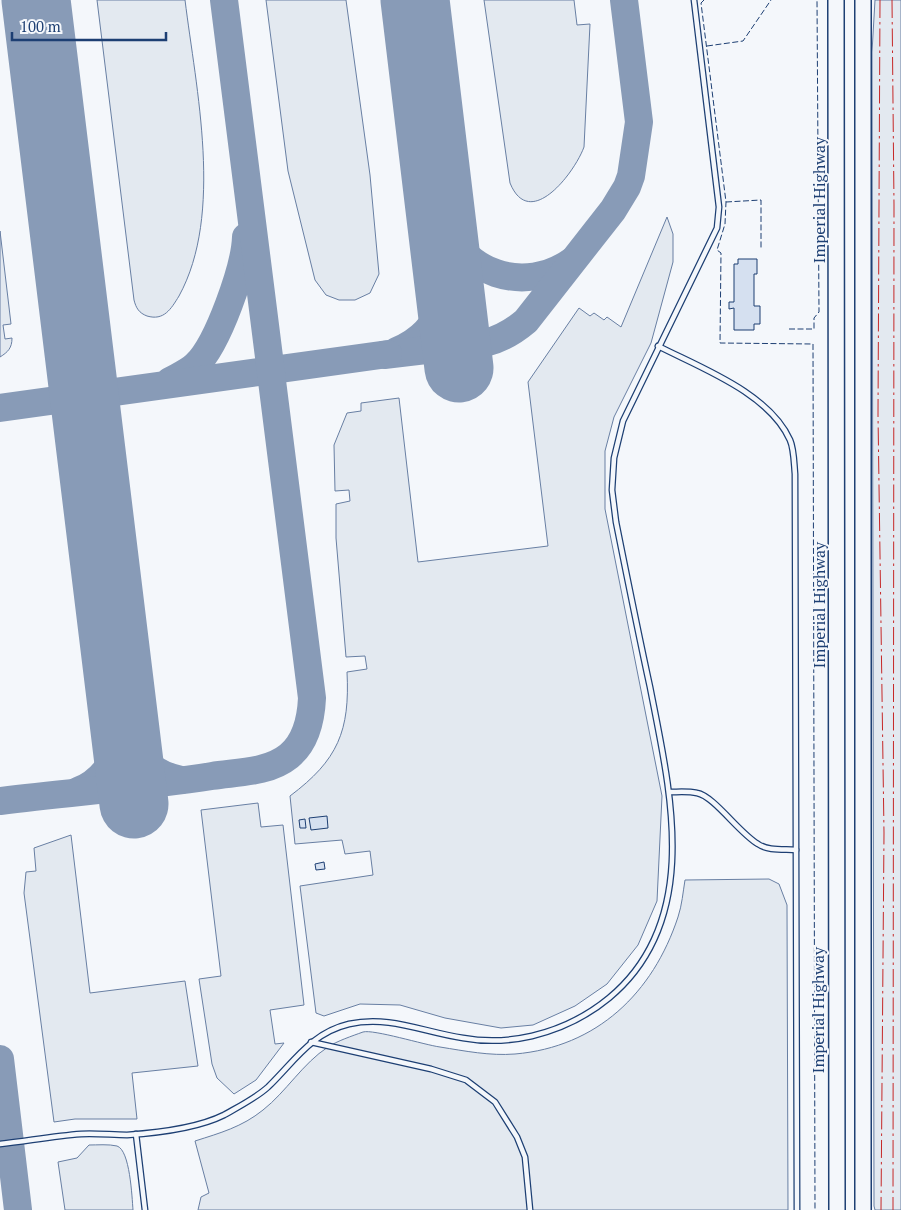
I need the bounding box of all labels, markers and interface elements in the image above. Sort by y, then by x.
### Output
scale bar [12,10,166,42]
text: 100 m [20,16,61,36]
street label: Imperial Highway [808,136,830,263]
street label: Imperial Highway [808,541,830,668]
street label: Imperial Highway [807,946,829,1073]

